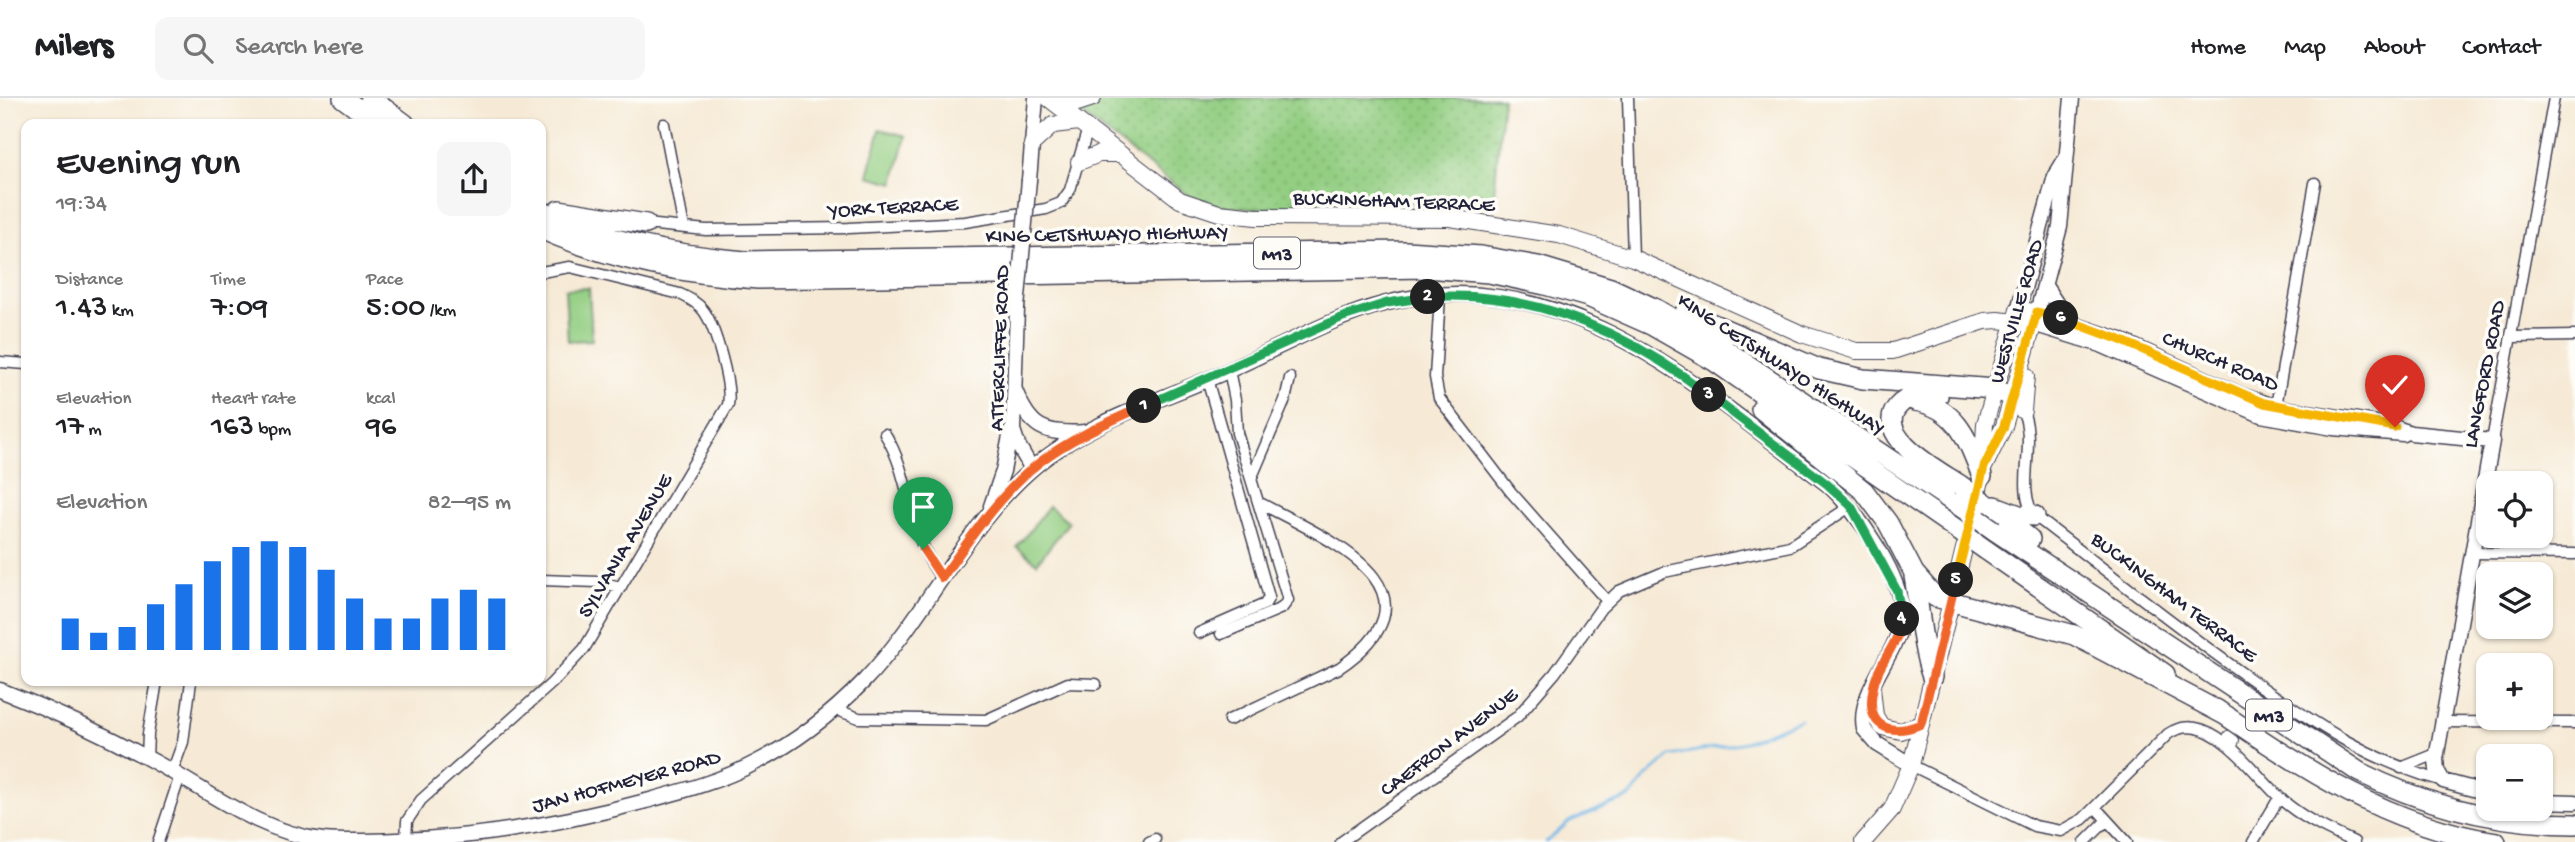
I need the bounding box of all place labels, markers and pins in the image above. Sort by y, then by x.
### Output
pin: 2 [1410,280,1446,314]
pin: 6 [2044,300,2078,336]
pin [2365,355,2425,427]
pin: 3 [1692,378,1726,412]
pin: 1 [1126,388,1162,424]
pin [893,477,953,549]
pin: 5 [1938,562,1974,598]
pin: 4 [1884,602,1920,636]

